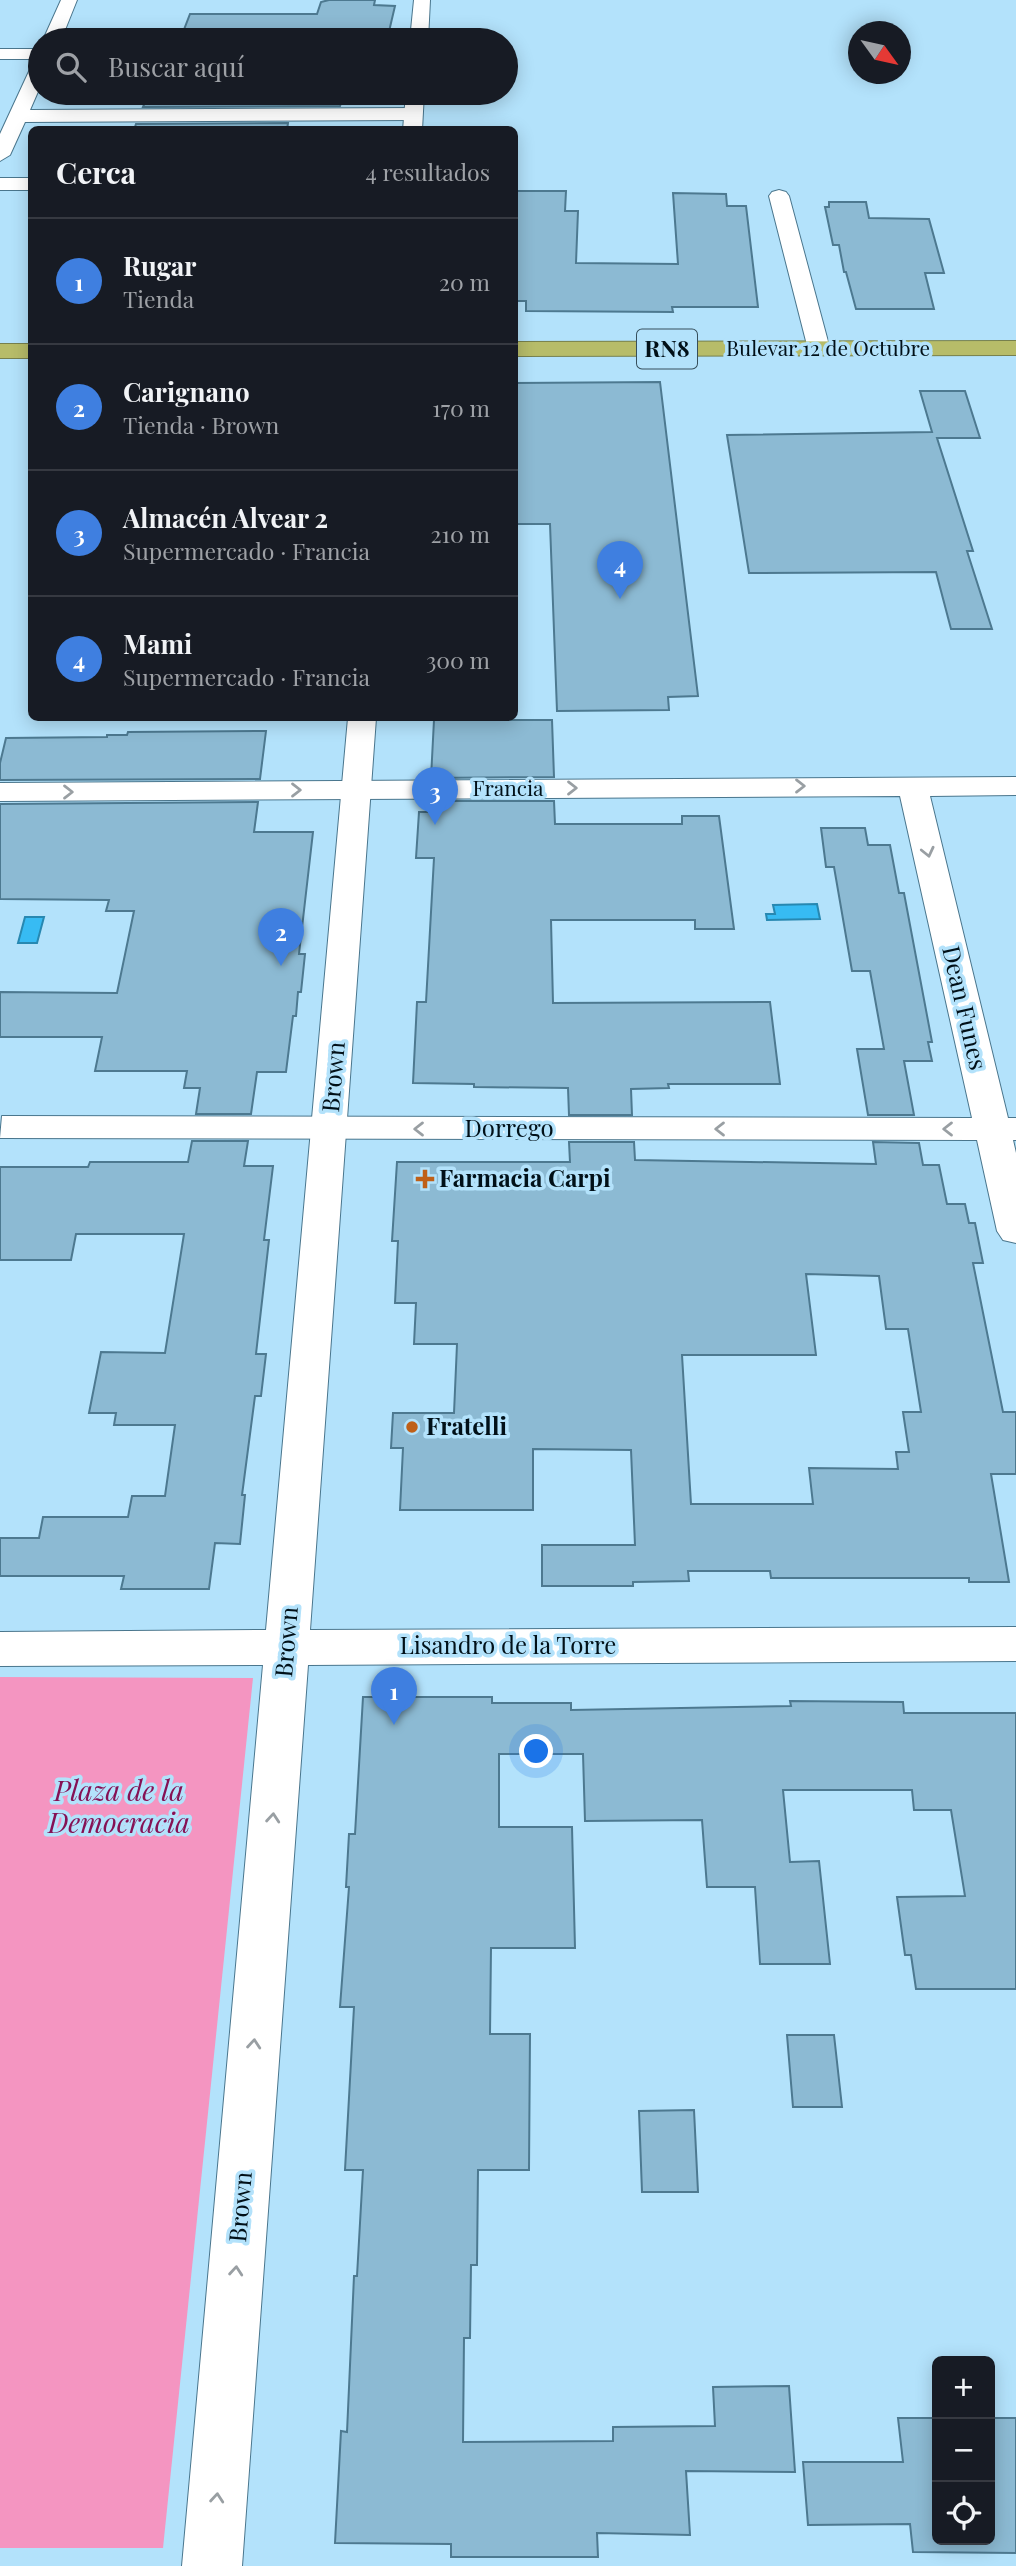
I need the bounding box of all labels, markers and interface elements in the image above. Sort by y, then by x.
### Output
north arrow [848,21,911,84]
search box [28,28,518,105]
icon: search [52,48,90,86]
text: Buscar aquí [108,49,244,84]
text: Cerca [56,152,136,192]
text: 4 resultados [365,156,490,187]
text: Rugar [123,248,196,283]
text: 1 [75,266,83,297]
text: 20 m [439,266,490,297]
text: Tienda [123,283,194,314]
road number: RN8 [637,330,697,368]
street label: Bulevar 12 de Octubre [726,333,930,361]
text: Carignano [123,374,250,409]
text: 2 [73,392,85,423]
text: 170 m [432,392,490,423]
text: Tienda · Brown [123,409,279,440]
text: Almacén Alvear 2 [123,500,328,535]
text: 3 [73,518,85,549]
text: 210 m [431,518,490,549]
text: Supermercado · Francia [123,535,370,566]
pin: 4 [597,541,643,599]
text: Mami [123,626,192,661]
text: 4 [73,644,85,675]
text: 300 m [426,644,490,675]
text: Supermercado · Francia [123,661,370,692]
pin: 3 [412,767,458,825]
street label: Francia [472,773,544,801]
one-way arrow [794,779,805,794]
one-way arrow [567,780,578,796]
one-way arrow [291,782,301,798]
one-way arrow [63,784,74,800]
one-way arrow [920,846,934,858]
pin: 2 [258,908,304,966]
street label: Dean Funes [936,942,996,1073]
street label: Brown [313,1040,351,1113]
street label: Dorrego [464,1111,554,1143]
one-way arrow [414,1121,424,1137]
one-way arrow [715,1121,725,1137]
one-way arrow [942,1121,953,1137]
place label: Farmacia Carpi [439,1161,611,1193]
marker: Farmacia Carpi [417,1171,433,1187]
place label: Fratelli [426,1409,507,1441]
marker: Fratelli [404,1419,420,1435]
street label: Brown [266,1605,304,1678]
street label: Lisandro de la Torre [400,1628,616,1660]
pin: 1 [371,1667,417,1725]
your location [519,1734,553,1768]
park label: Plaza de la Democracia [47,1771,190,1840]
one-way arrow [265,1812,280,1823]
one-way arrow [246,2039,261,2050]
street label: Brown [220,2170,258,2243]
one-way arrow [228,2265,243,2276]
map controls [932,2356,995,2545]
button: + [932,2356,995,2419]
button: − [932,2419,995,2482]
button: locate [932,2482,995,2545]
one-way arrow [209,2492,224,2503]

